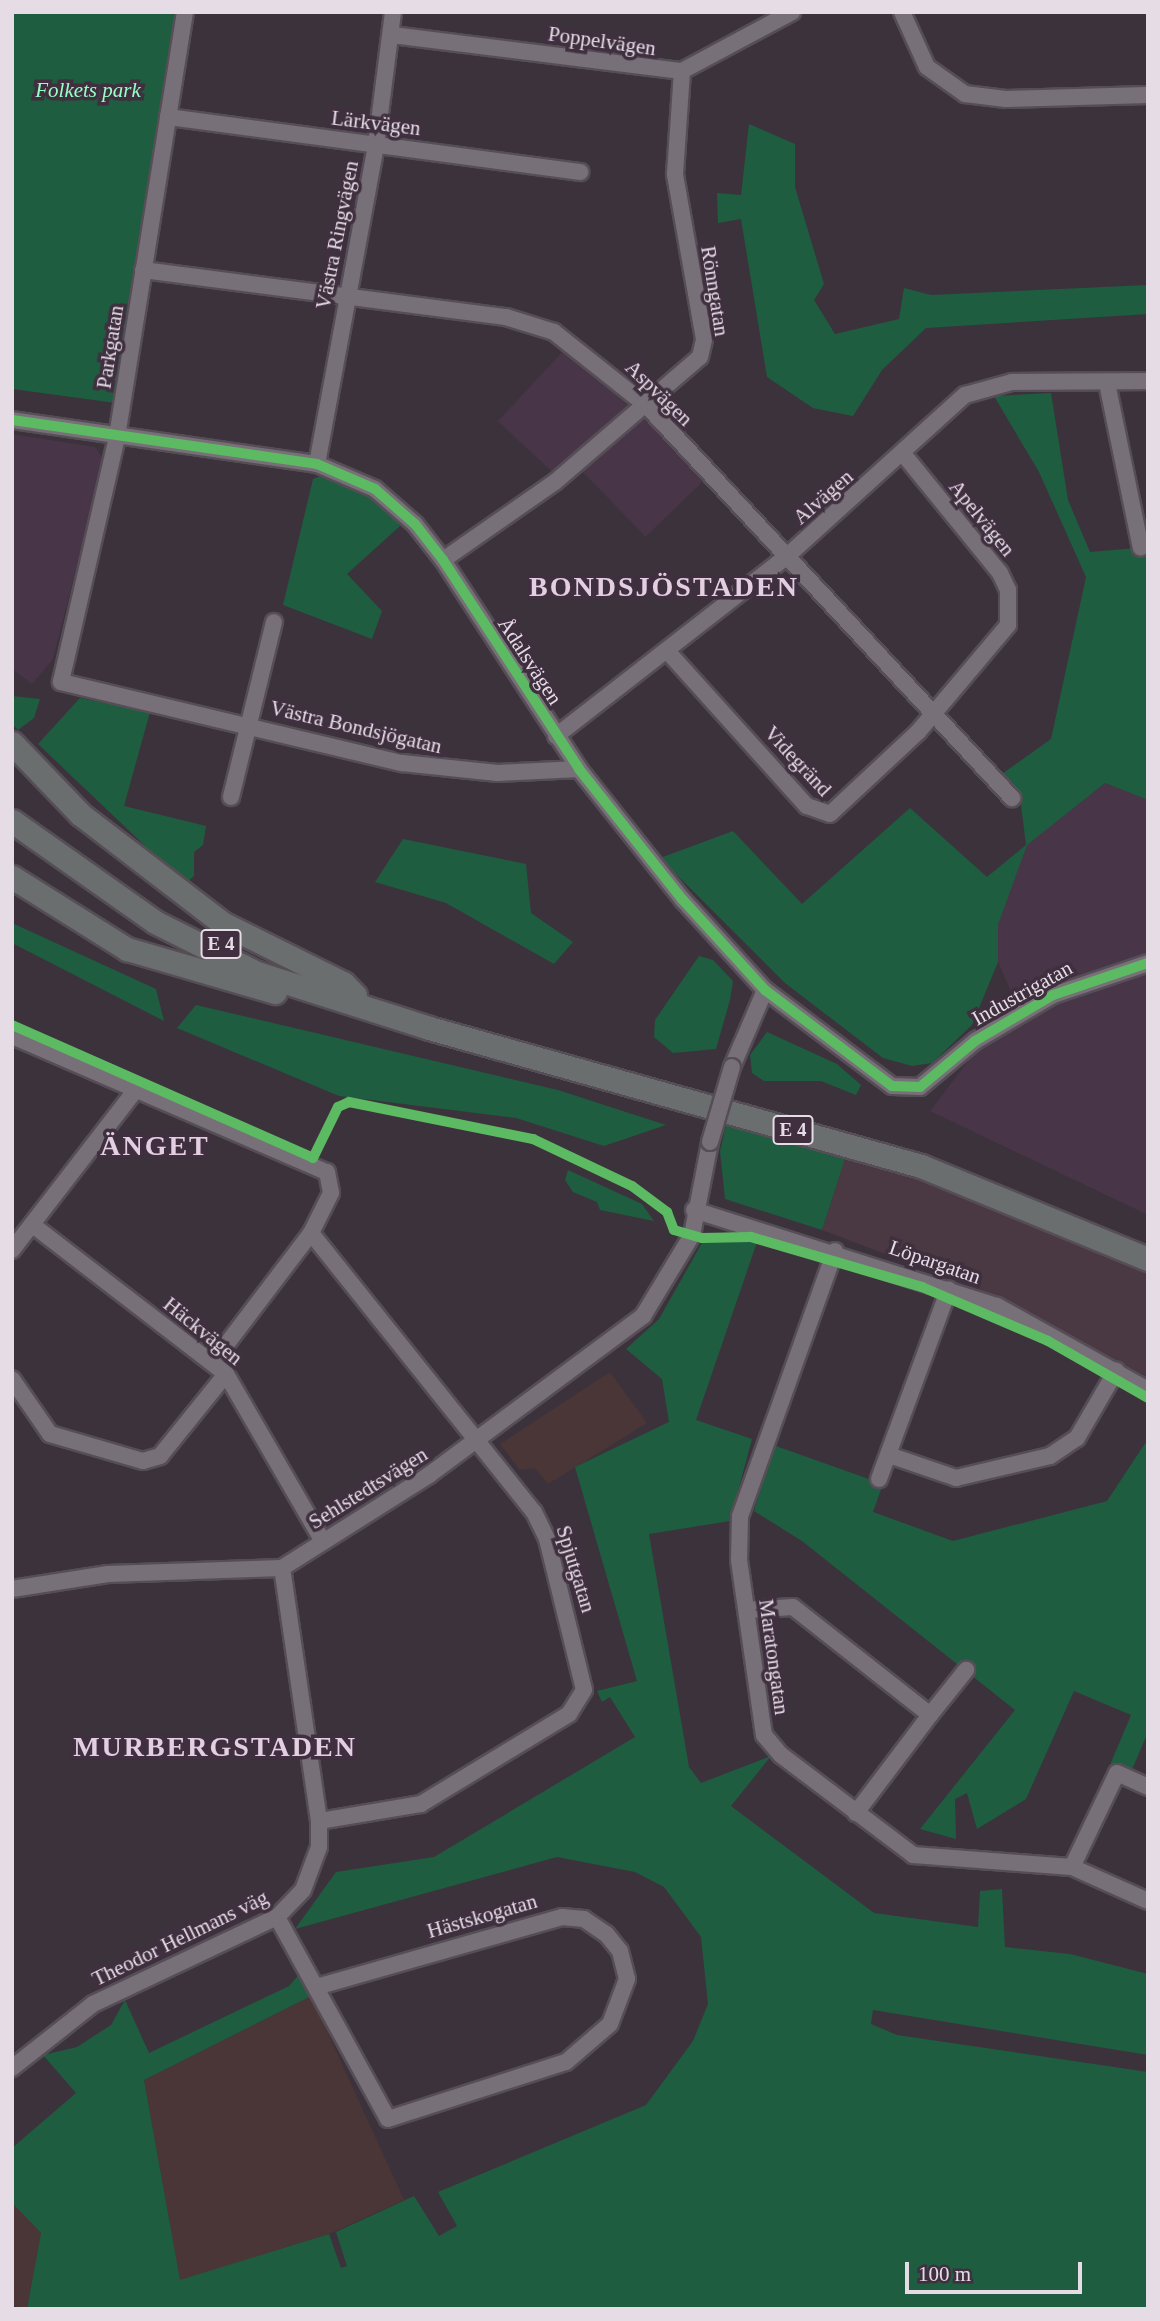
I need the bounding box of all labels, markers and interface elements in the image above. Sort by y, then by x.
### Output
street label: Poppelvägen [547,21,657,61]
park label: Folkets park [35,77,141,103]
street label: Lärkvägen [330,105,422,141]
street label: Västra Ringvägen [310,158,364,312]
street label: Rönngatan [695,244,735,338]
street label: Parkgatan [91,304,129,390]
street label: Aspvägen [620,355,698,431]
street label: Alvägen [788,464,858,530]
street label: Apelvägen [944,475,1020,561]
district label: BONDSJÖSTADEN [531,570,797,604]
street label: Ådalsvägen [492,613,568,709]
street label: Västra Bondsjögatan [268,695,444,759]
street label: Videgränd [759,720,837,802]
road number: E 4 [200,928,242,960]
street label: Industrigatan [967,955,1077,1031]
road number: E 4 [772,1114,814,1146]
district label: ÄNGET [101,1129,209,1163]
street label: Löpargatan [886,1235,984,1289]
street label: Häckvägen [158,1291,248,1371]
street label: Sehlstedtsvägen [304,1441,432,1535]
street label: Spjutgatan [551,1522,601,1616]
street label: Maratongatan [753,1598,795,1716]
district label: MURBERGSTADEN [75,1730,355,1764]
street label: Theodor Hellmans väg [88,1884,272,1992]
street label: Hästskogatan [424,1888,540,1944]
scale bar [908,2248,1085,2292]
text: 100 m [918,2262,971,2286]

